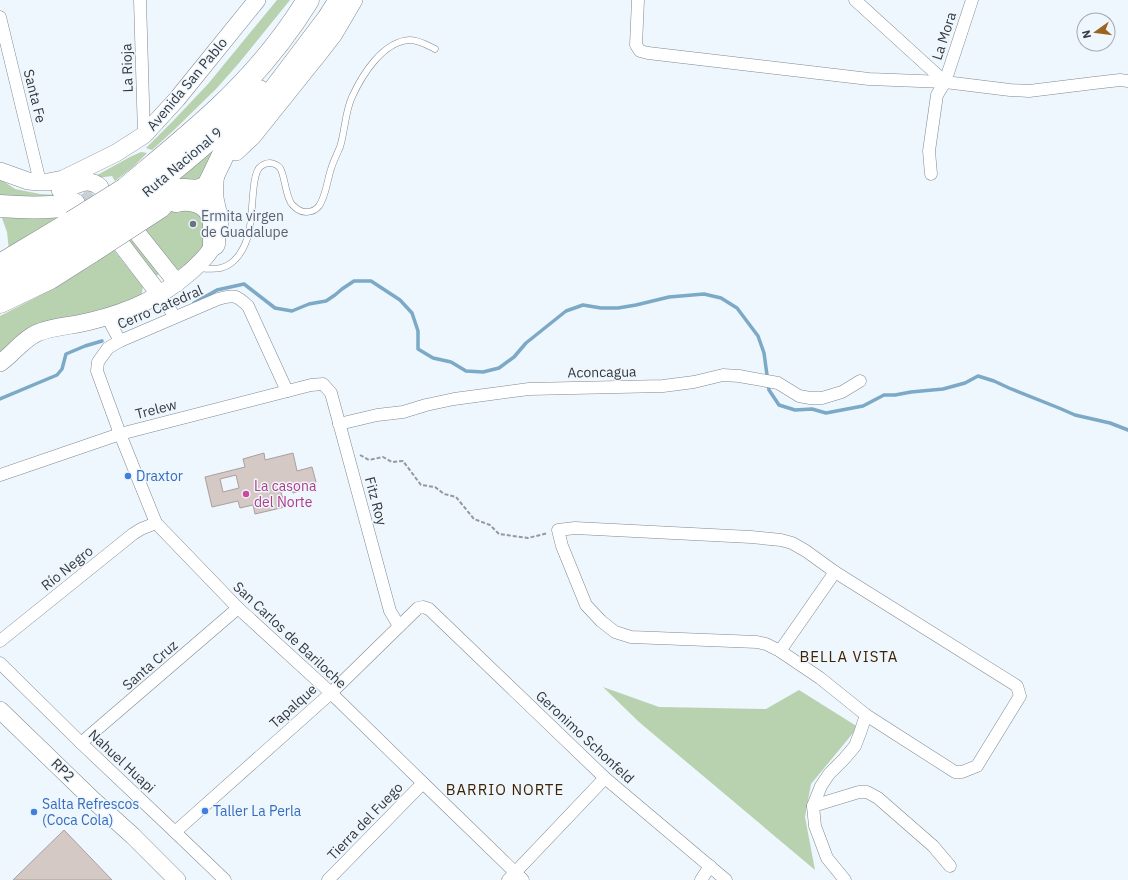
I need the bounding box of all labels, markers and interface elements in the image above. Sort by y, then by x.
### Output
street label: La Mora [928,9,960,62]
north arrow [1076,12,1116,52]
text: N [1079,29,1094,40]
street label: Avenida San Pablo [143,34,231,134]
street label: La Rioja [117,43,137,93]
street label: Santa Fe [20,67,50,125]
street label: Ruta Nacional 9 [138,123,226,201]
place label: Ermita virgen de Guadalupe [201,207,289,241]
marker: Ermita virgen de Guadalupe [188,219,198,229]
street label: Cerro Catedral [115,281,206,333]
street label: Aconcagua [567,362,637,382]
street label: Trelew [133,395,179,423]
place label: Draxtor [136,467,183,485]
marker: Draxtor [123,471,133,481]
street label: Fitz Roy [361,475,391,527]
place label: La casona del Norte [254,477,317,511]
marker: La casona del Norte [241,489,251,499]
street label: Río Negro [37,542,97,594]
street label: San Carlos de Bariloche [230,578,351,692]
street label: Santa Cruz [119,636,182,694]
district label: BELLA VISTA [800,647,898,666]
street label: Tapalque [266,680,321,732]
street label: Geronimo Schonfeld [532,687,638,787]
street label: Nahuel Huapi [85,725,159,797]
street label: RP2 [47,755,79,785]
street label: Tierra del Fuego [323,778,407,864]
district label: BARRIO NORTE [446,780,564,799]
place label: Salta Refrescos (Coca Cola) [42,795,139,829]
place label: Taller La Perla [213,802,302,820]
marker: Taller La Perla [200,806,210,816]
marker: Salta Refrescos (Coca Cola) [29,807,39,817]

